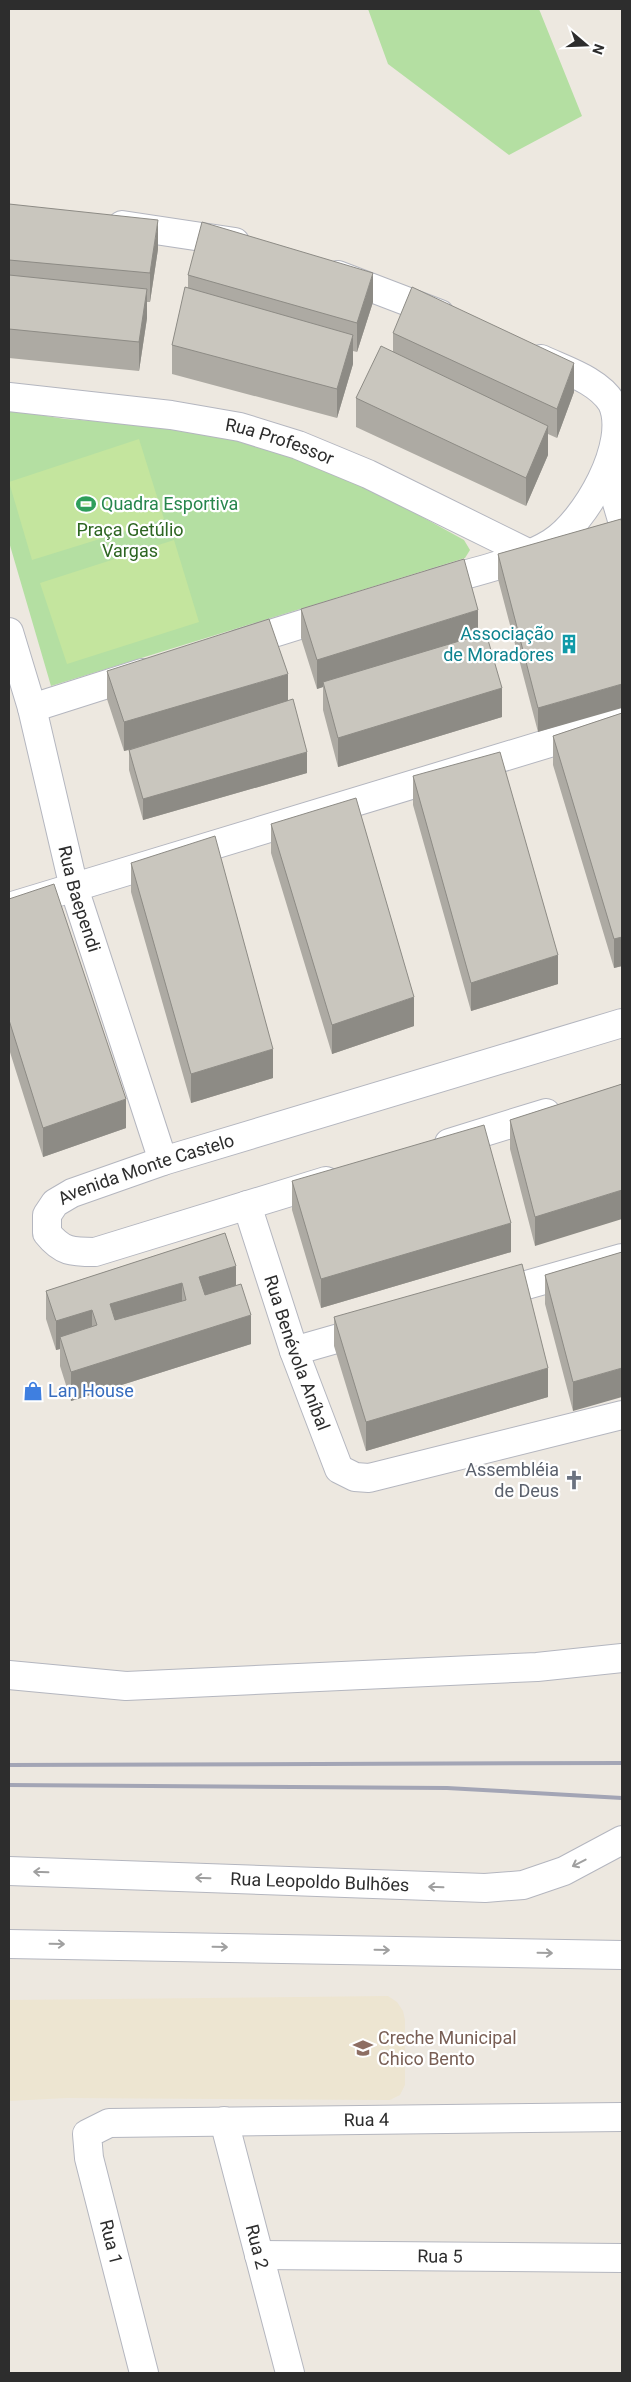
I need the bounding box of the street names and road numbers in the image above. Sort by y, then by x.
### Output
street label: Rua Professor [224,414,337,469]
street label: Rua Baependi [54,843,105,955]
street label: Avenida Monte Castelo [54,1129,237,1209]
street label: Rua Benévola Aníbal [260,1272,334,1433]
street label: Rua Leopoldo Bulhões [230,1868,410,1895]
street label: Rua 4 [344,2109,389,2130]
street label: Rua 1 [96,2217,127,2266]
street label: Rua 2 [242,2222,273,2271]
street label: Rua 5 [417,2245,463,2267]

